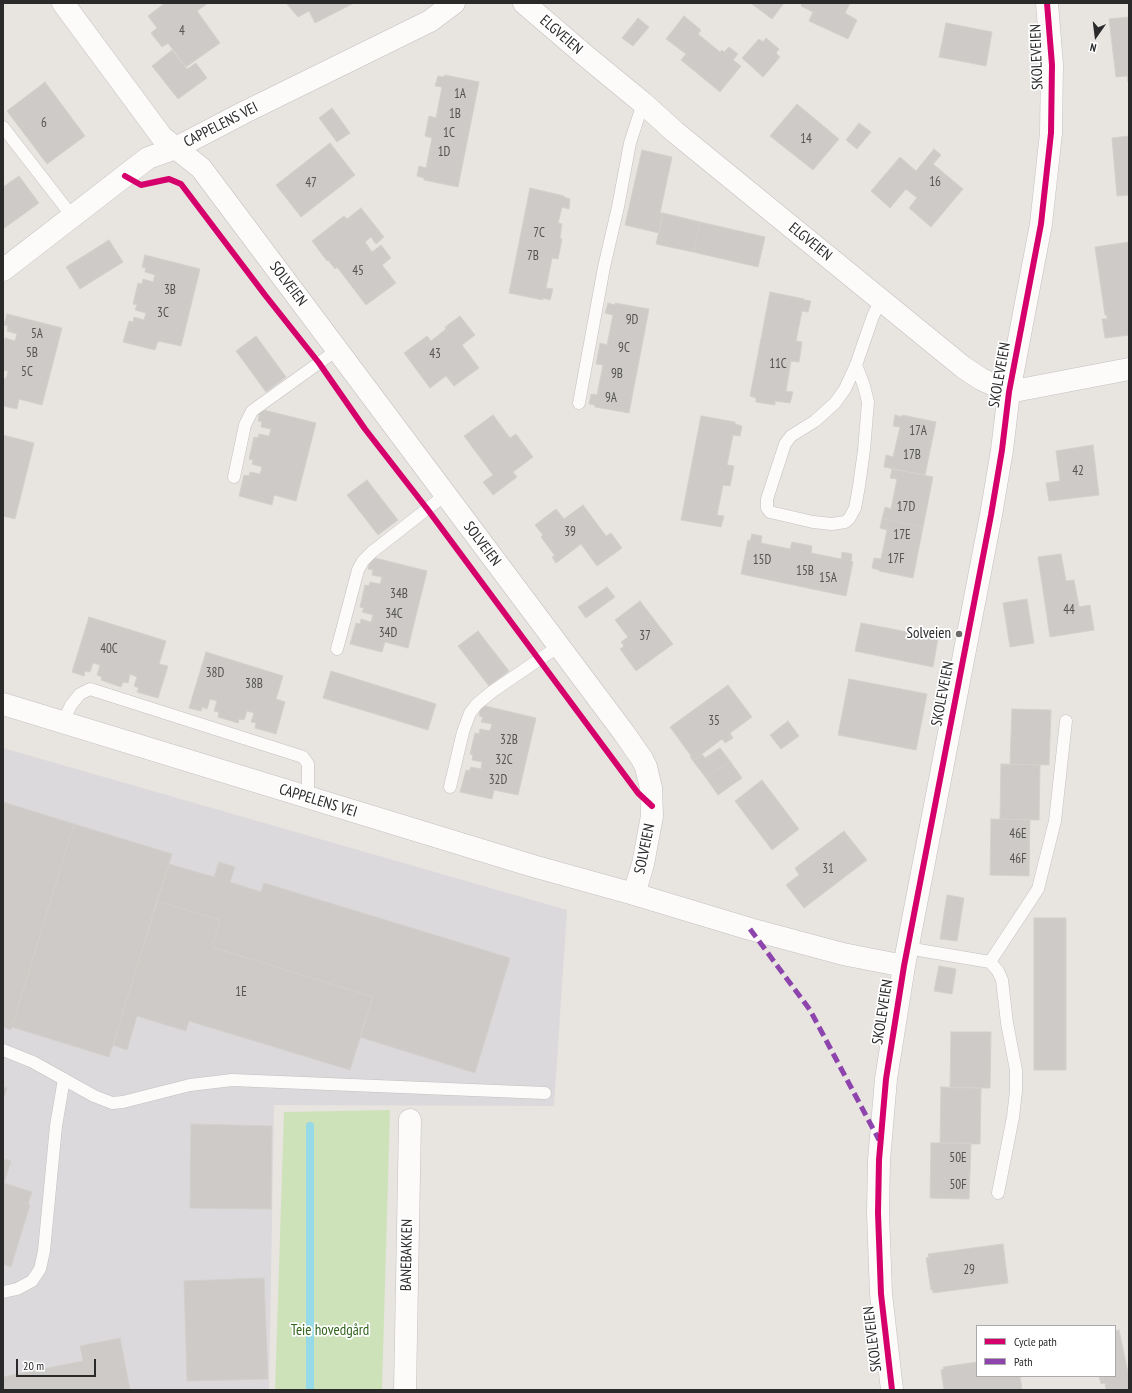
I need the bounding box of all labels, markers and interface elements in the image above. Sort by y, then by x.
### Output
street label: ELGVEIEN [536,12,586,58]
north arrow [1076,16,1116,56]
house number: 4 [179,23,185,39]
street label: SKOLEVEIEN [1027,24,1047,90]
text: N [1089,40,1098,55]
house number: 1A [454,86,466,102]
street label: CAPPELENS VEI [181,99,261,151]
house number: 1B [449,106,461,122]
house number: 6 [41,115,47,131]
house number: 1C [443,125,455,141]
house number: 14 [800,131,812,147]
house number: 1D [438,144,450,160]
house number: 16 [929,174,941,190]
house number: 47 [305,175,317,191]
street label: ELGVEIEN [785,219,835,265]
house number: 7C [533,225,545,241]
house number: 7B [527,248,539,264]
street label: SOLVEIEN [265,258,311,310]
house number: 45 [352,263,364,279]
house number: 3B [164,282,176,298]
house number: 3C [157,305,169,321]
house number: 9D [626,312,638,328]
house number: 5A [31,326,43,342]
house number: 9C [618,340,630,356]
street label: SKOLEVEIEN [985,341,1015,409]
house number: 5B [26,345,38,361]
house number: 43 [429,346,441,362]
house number: 11C [769,356,787,372]
house number: 5C [21,364,33,380]
house number: 9B [611,366,623,382]
house number: 9A [605,390,617,406]
house number: 17A [909,423,927,439]
house number: 17B [903,447,921,463]
house number: 42 [1072,463,1084,479]
house number: 17D [897,499,915,515]
street label: SOLVEIEN [459,518,505,570]
house number: 39 [564,524,576,540]
house number: 17E [893,527,911,543]
house number: 17F [887,551,905,567]
house number: 15D [753,552,771,568]
house number: 15B [796,563,814,579]
house number: 15A [819,570,837,586]
house number: 34B [390,586,408,602]
house number: 44 [1063,602,1075,618]
house number: 34C [385,606,403,622]
house number: 34D [379,625,397,641]
place label: Solveien [907,625,951,643]
house number: 37 [639,628,651,644]
marker: Solveien [954,629,964,639]
house number: 40C [100,641,118,657]
street label: SKOLEVEIEN [928,660,958,728]
house number: 38D [206,665,224,681]
house number: 38B [245,676,263,692]
house number: 35 [708,713,720,729]
house number: 32B [500,732,518,748]
house number: 32C [495,752,513,768]
house number: 32D [489,772,507,788]
street label: CAPPELENS VEI [277,781,359,821]
street label: SOLVEIEN [631,822,659,876]
house number: 46E [1009,826,1027,842]
house number: 46F [1009,851,1027,867]
house number: 31 [822,861,834,877]
street label: SKOLEVEIEN [869,978,897,1046]
house number: 1E [235,984,247,1000]
house number: 50E [949,1150,967,1166]
house number: 50F [949,1177,967,1193]
street label: BANEBAKKEN [397,1219,417,1291]
house number: 29 [963,1262,975,1278]
street label: SKOLEVEIEN [860,1305,886,1373]
park label: Teie hovedgård [291,1322,369,1340]
legend [976,1325,1116,1377]
text: Cycle path [1014,1334,1057,1349]
scale bar [18,1351,98,1377]
text: Path [1014,1354,1032,1369]
text: 20 m [23,1358,44,1373]

